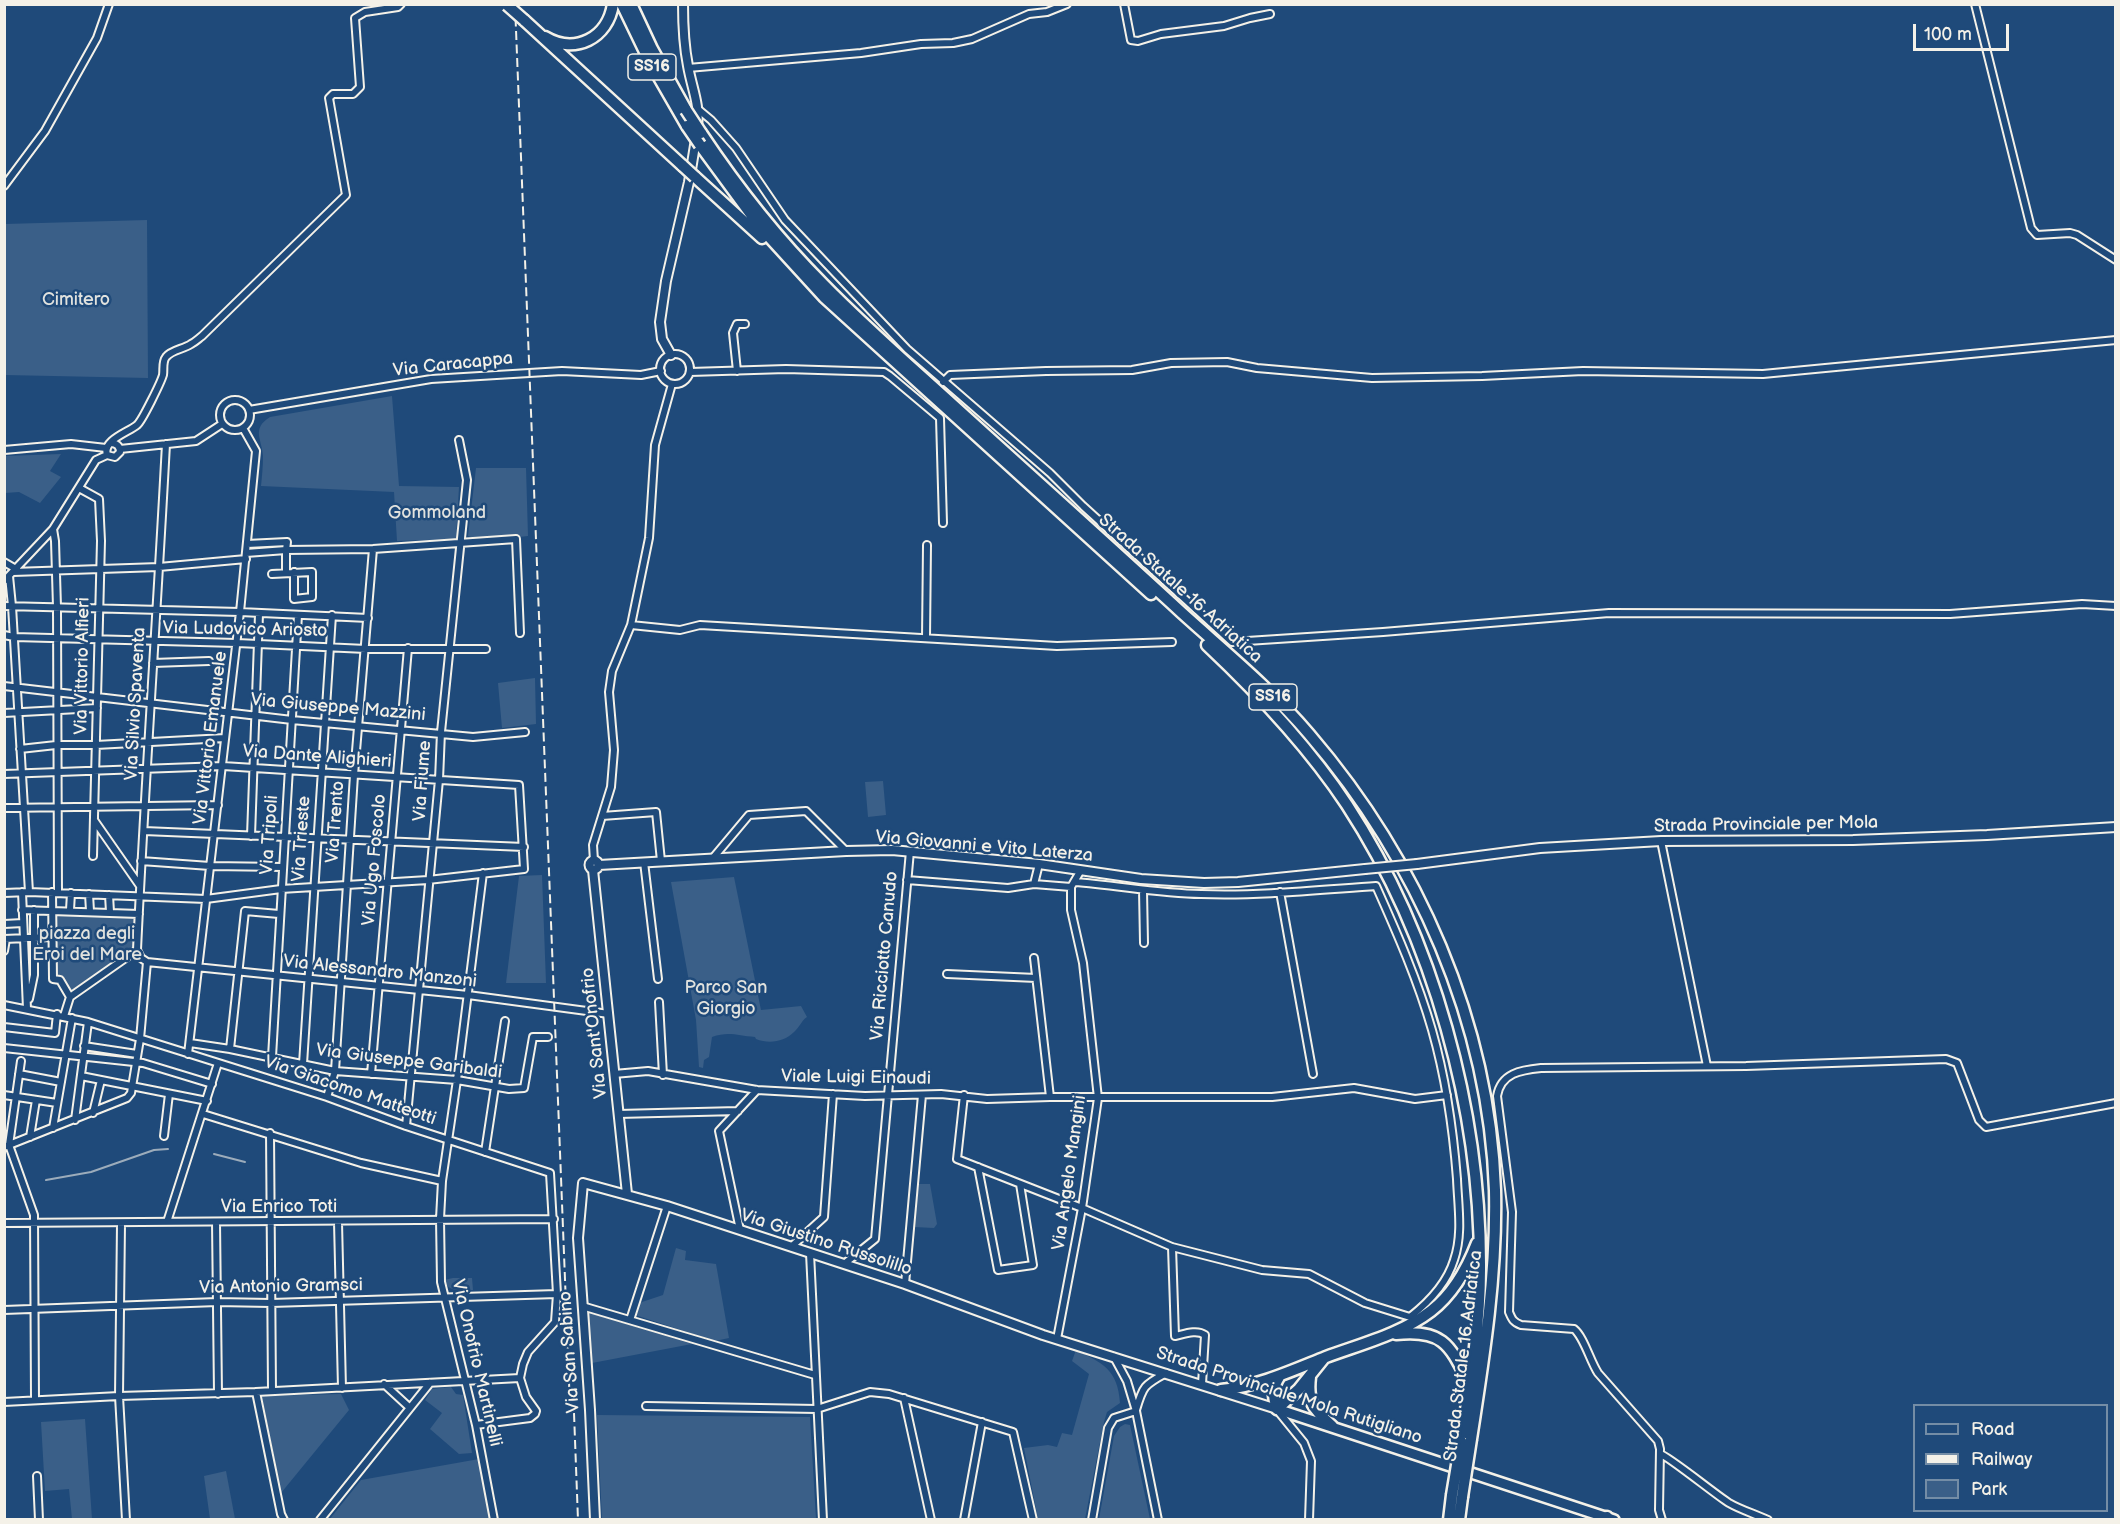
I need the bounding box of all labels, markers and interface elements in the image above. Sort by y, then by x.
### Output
scale bar [1916,12,2012,50]
text: 100 m [1924,24,1972,45]
road number: SS16 [628,54,676,80]
park label: Cimitero [42,289,110,311]
street label: Via Caracappa [392,348,514,382]
park label: Gommoland [388,502,486,524]
street label: Strada Statale 16 Adriatica [1094,510,1266,668]
street label: Via Vittorio Alfieri [71,597,95,735]
street label: Via Ludovico Ariosto [162,618,328,642]
street label: Via Silvio Spaventa [121,627,151,781]
street label: Via Vittorio Emanuele [190,650,232,826]
road number: SS16 [1249,684,1297,710]
street label: Via Giuseppe Mazzini [250,690,426,726]
street label: Via Fiume [409,740,437,822]
street label: Via Dante Alighieri [242,741,392,773]
street label: Via Trento [322,780,350,864]
street label: Via Ugo Foscolo [358,793,392,927]
street label: Via Tripoli [256,794,284,876]
street label: Via Trieste [288,795,316,883]
street label: Strada Provinciale per Mola [1654,812,1878,838]
street label: Via Giovanni e Vito Laterza [874,827,1094,867]
street label: Via Ricciotto Canudo [867,870,903,1042]
park label: piazza degli Eroi del Mare [32,923,142,966]
street label: Via Alessandro Manzoni [282,951,478,993]
street label: Via Sant'Onofrio [577,966,613,1100]
park label: Parco San Giorgio [685,977,767,1020]
street label: Via Giuseppe Garibaldi [315,1040,503,1084]
street label: Via Giacomo Matteotti [261,1051,439,1131]
street label: Viale Luigi Einaudi [781,1066,931,1090]
street label: Via Angelo Mangini [1048,1094,1092,1252]
street label: Via Enrico Toti [221,1196,337,1218]
street label: Via Giustino Russolillo [737,1205,915,1281]
street label: Strada Statale 16 Adriatica [1440,1249,1488,1463]
street label: Via Antonio Gramsci [199,1275,363,1299]
street label: Via Onofrio Martinelli [446,1277,506,1449]
street label: Via San Sabino [555,1290,585,1414]
street label: Strada Provinciale Mola Rutigliano [1153,1343,1425,1449]
legend [1913,1404,2108,1512]
text: Road [1971,1419,2015,1440]
text: Railway [1971,1449,2033,1470]
text: Park [1971,1479,2007,1500]

